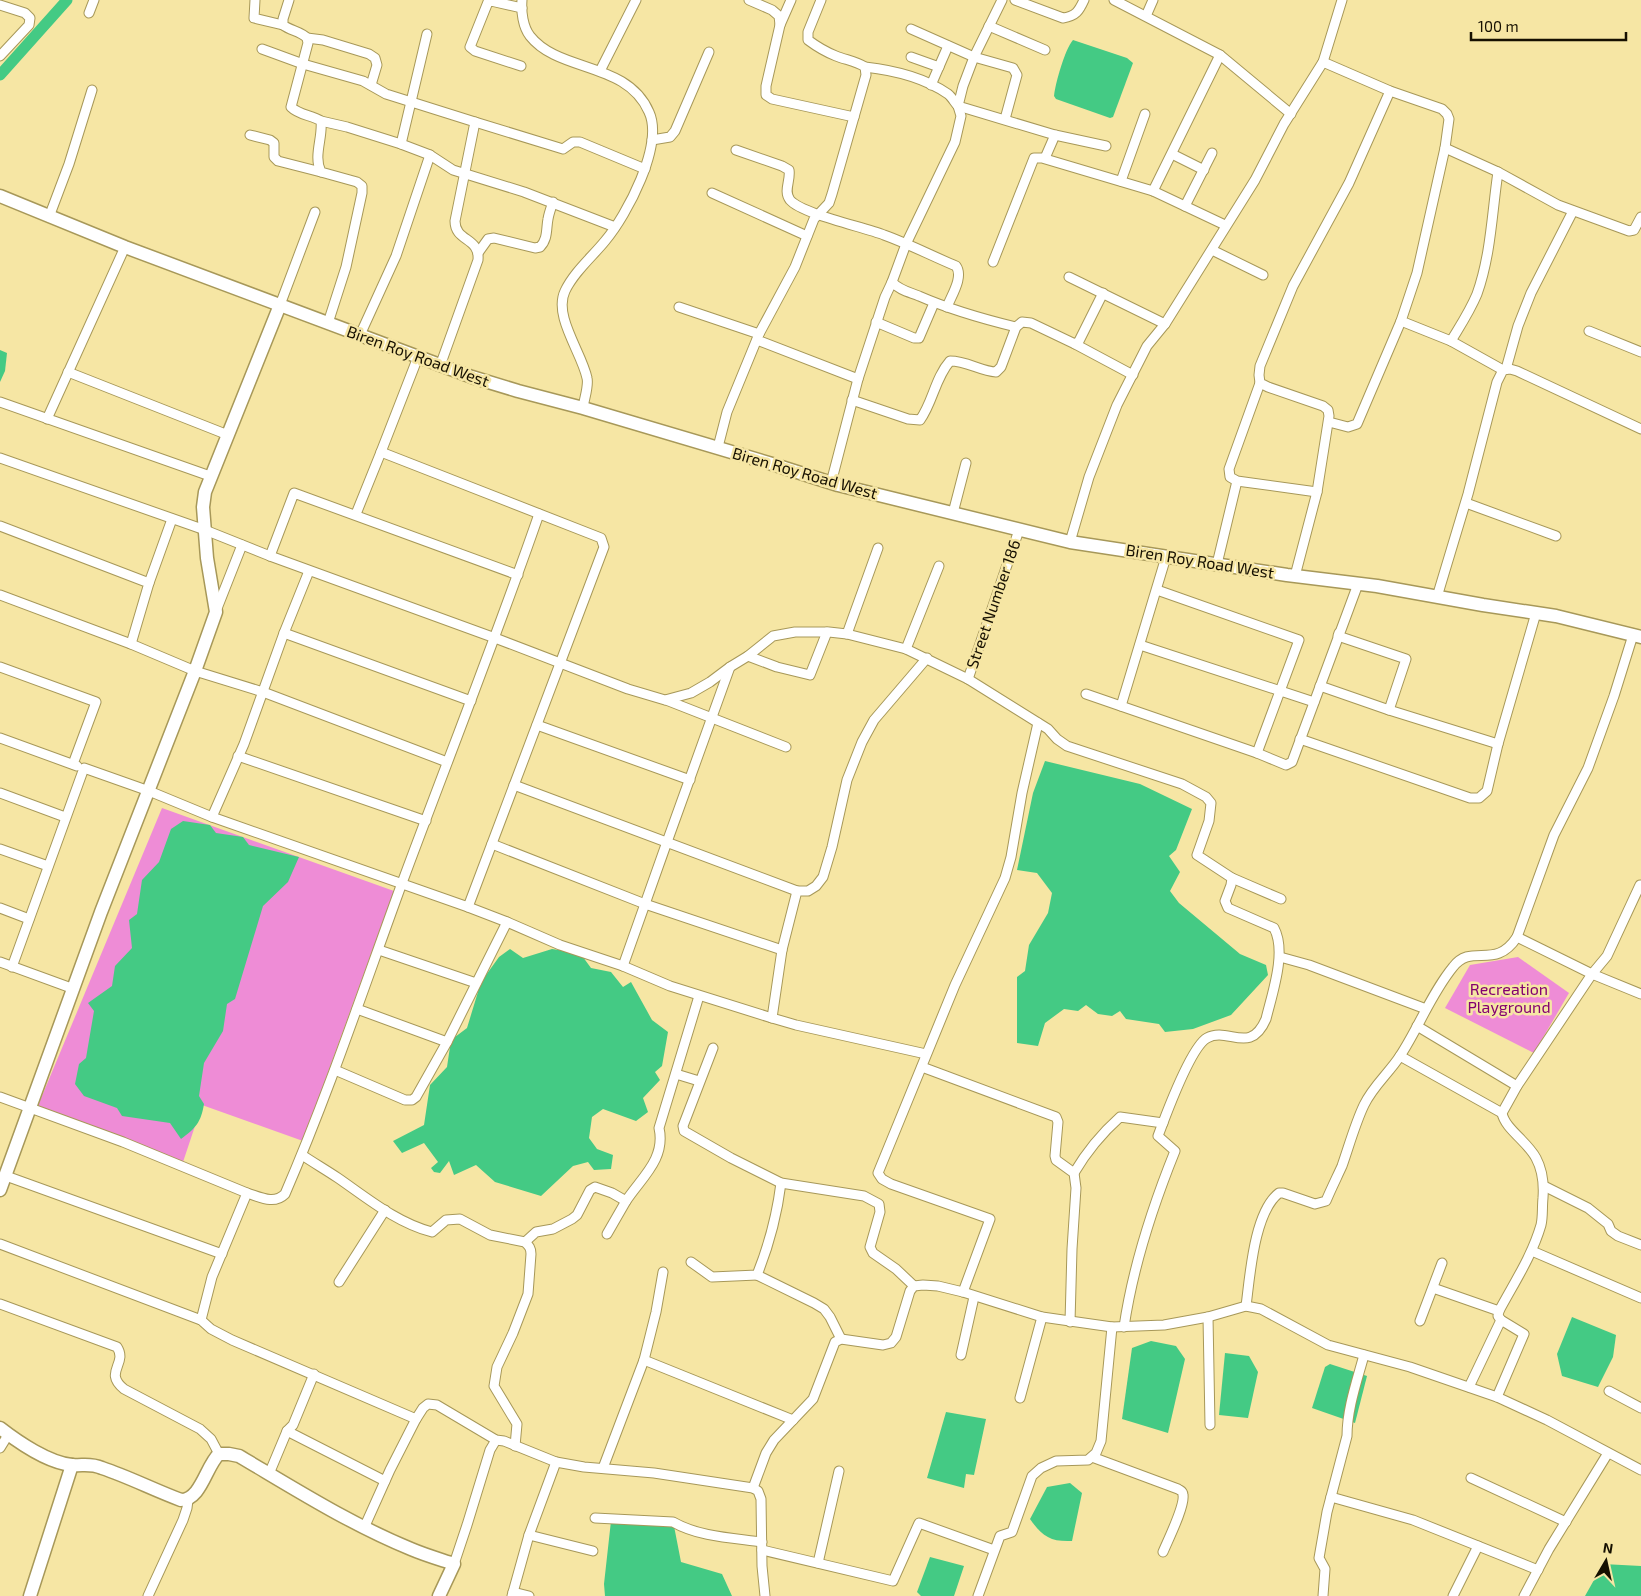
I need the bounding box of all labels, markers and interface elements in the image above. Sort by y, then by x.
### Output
scale bar [1471,10,1626,42]
text: 100 m [1478,17,1519,35]
street label: Biren Roy Road West [344,321,492,390]
street label: Biren Roy Road West [730,443,880,502]
street label: Street Number 186 [962,537,1023,671]
street label: Biren Roy Road West [1125,539,1276,582]
park label: Recreation Playground [1467,979,1551,1016]
north arrow [1581,1536,1631,1586]
text: N [1602,1538,1614,1557]

